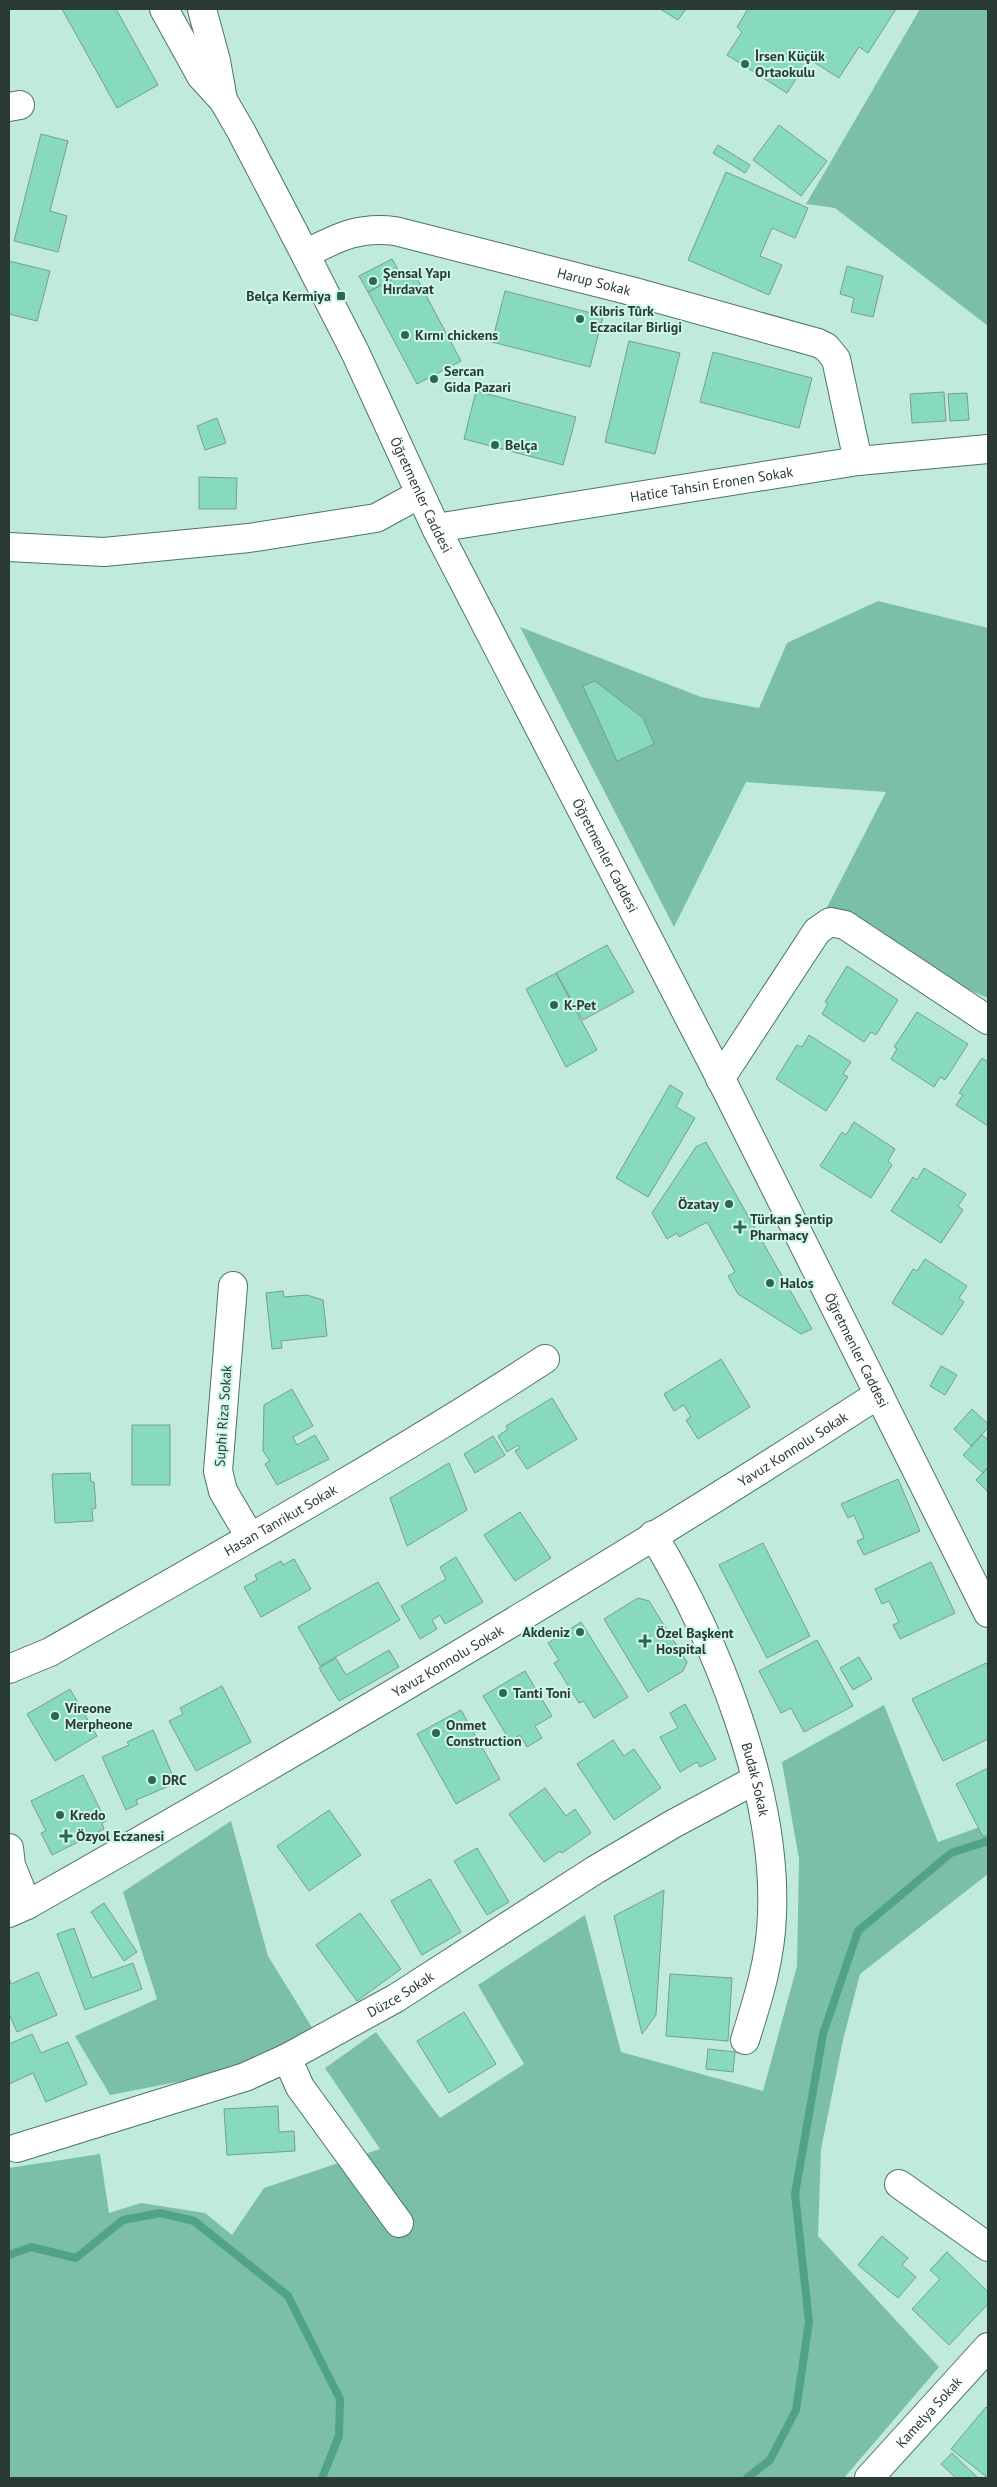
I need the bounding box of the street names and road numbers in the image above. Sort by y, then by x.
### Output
street label: Harup Sokak [555,264,633,300]
street label: Öğretmenler Caddesi [386,434,456,556]
street label: Hatice Tahsin Eronen Sokak [629,462,795,506]
street label: Öğretmenler Caddesi [568,795,642,916]
street label: Öğretmenler Caddesi [820,1290,893,1411]
street label: Suphi Riza Sokak [210,1364,236,1468]
street label: Yavuz Konnolu Sokak [735,1407,851,1491]
street label: Hasan Tanrikut Sokak [221,1480,341,1560]
street label: Yavuz Konnolu Sokak [389,1621,507,1701]
street label: Budak Sokak [738,1740,773,1818]
street label: Düzce Sokak [364,1967,437,2021]
street label: Kamelya Sokak [892,2372,966,2452]

